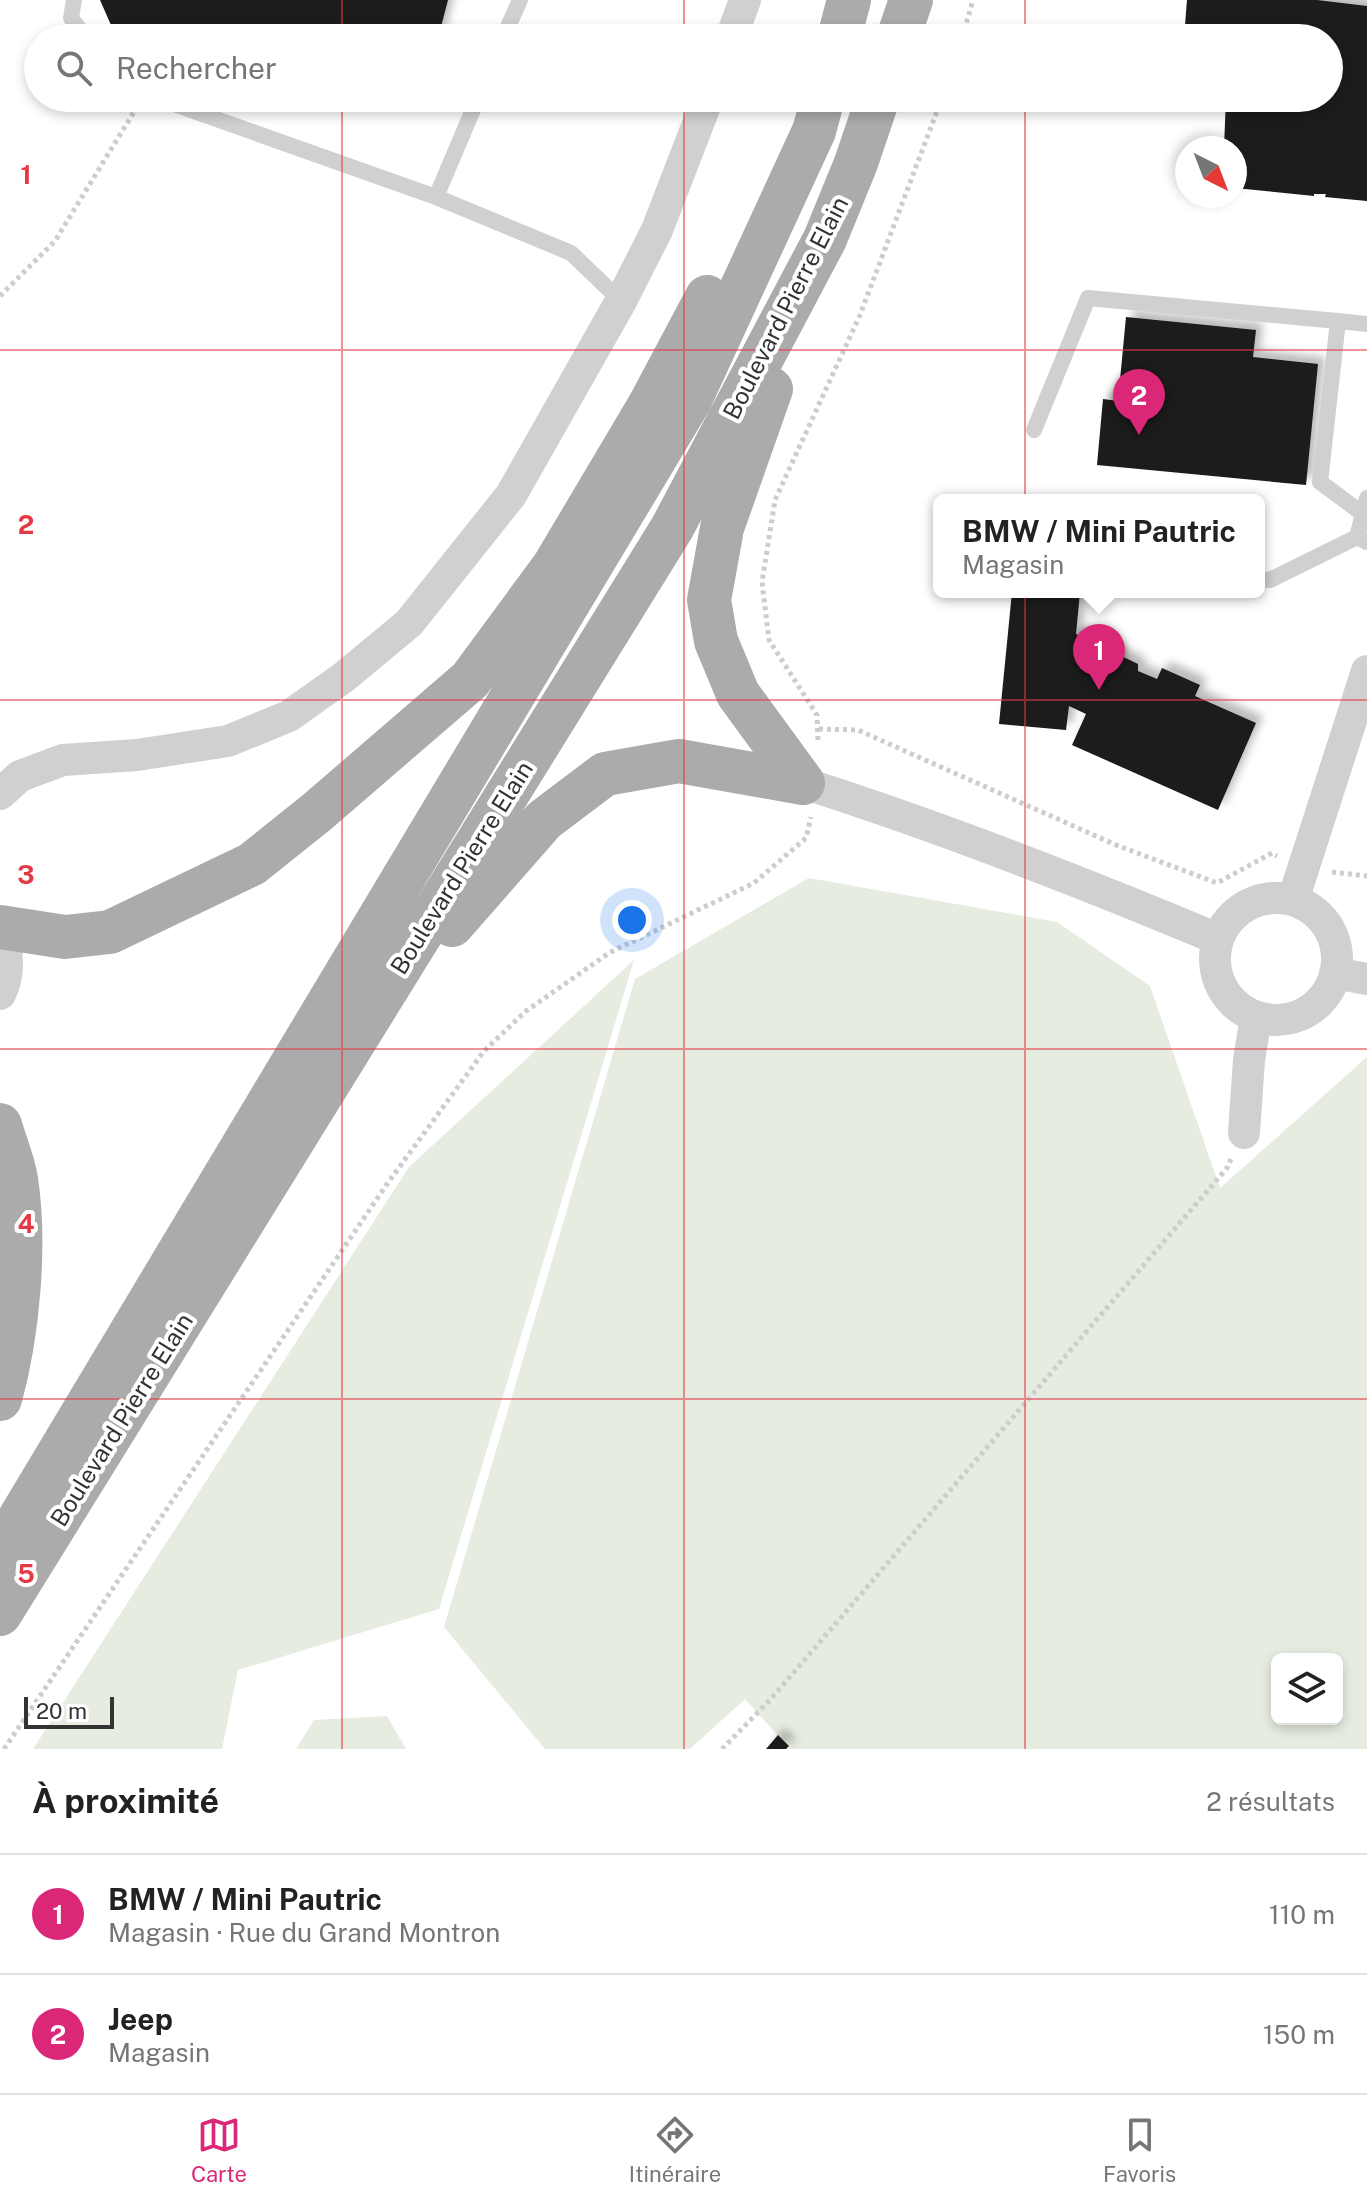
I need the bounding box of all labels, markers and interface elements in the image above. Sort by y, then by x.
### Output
search box [24,24,1343,112]
icon: search [52,46,96,90]
text: Rechercher [116,50,277,86]
north arrow [1175,136,1247,208]
text: 1 [20,159,32,190]
street label: Boulevard Pierre Elain [717,192,853,423]
pin: 2 [1113,369,1165,435]
popup [933,494,1265,598]
text: 2 [18,509,34,540]
text: BMW / Mini Pautric [962,513,1236,549]
text: Magasin [962,549,1064,580]
pin: 1 [1073,624,1125,690]
street label: Boulevard Pierre Elain [384,756,538,979]
text: 3 [17,859,35,890]
your location [612,900,652,940]
text: 4 [17,1208,35,1239]
street label: Boulevard Pierre Elain [44,1308,198,1531]
text: 5 [17,1558,35,1589]
map controls [1271,1653,1343,1725]
button: layers [1271,1653,1343,1725]
scale bar [24,1693,114,1729]
text: 20 m [36,1698,87,1724]
text: À proximité [32,1781,219,1821]
text: 2 résultats [1206,1786,1335,1817]
text: BMW / Mini Pautric [108,1881,382,1917]
text: 1 [52,1899,64,1930]
text: 110 m [1269,1899,1335,1930]
text: Magasin · Rue du Grand Montron [108,1917,500,1948]
text: Jeep [108,2001,173,2037]
text: 2 [50,2019,66,2050]
text: 150 m [1263,2019,1335,2050]
text: Magasin [108,2037,210,2068]
tab: Carte [191,2113,247,2187]
tab: Itinéraire [629,2113,721,2187]
tab: Favoris [1103,2113,1176,2187]

